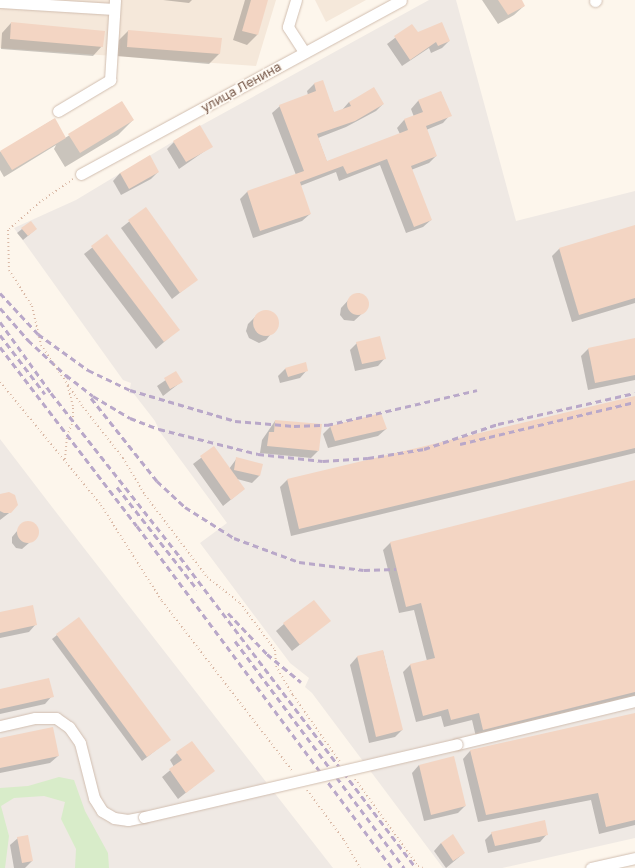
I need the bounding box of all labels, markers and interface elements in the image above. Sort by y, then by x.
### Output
street label: улица Ленина [198,59,284,115]

